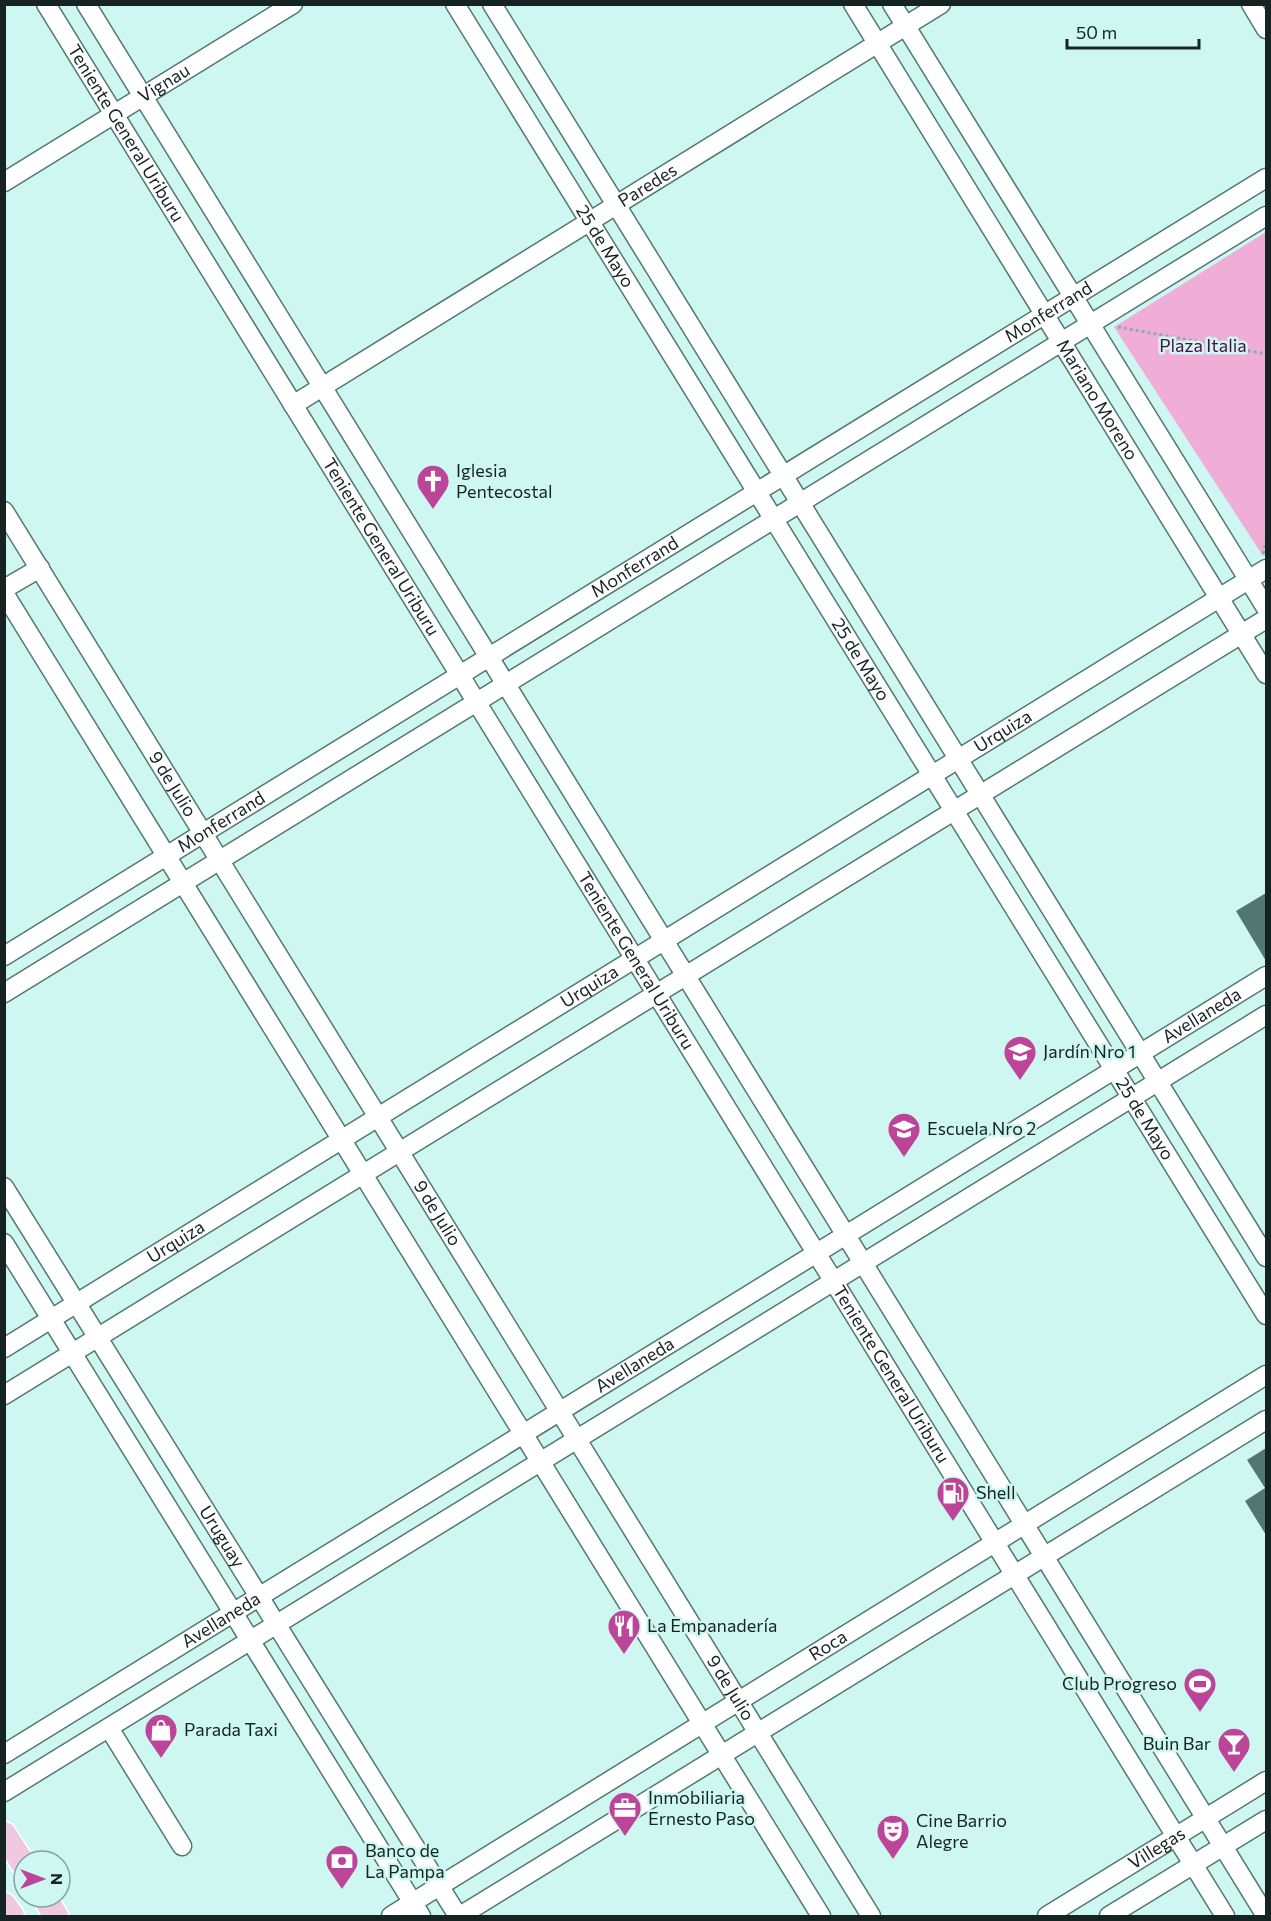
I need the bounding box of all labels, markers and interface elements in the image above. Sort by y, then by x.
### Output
scale bar [1067,12,1199,50]
text: 50 m [1076,21,1117,43]
street label: Teniente General Uriburu [64,40,190,226]
street label: Vignau [134,58,193,107]
street label: Paredes [614,158,681,211]
street label: 25 de Mayo [572,200,640,291]
street label: Monferrand [1000,276,1096,347]
park label: Plaza Italia [1159,334,1247,356]
street label: Mariano Moreno [1052,335,1143,464]
street label: Teniente General Uriburu [319,454,445,639]
place label: Iglesia Pentecostal [456,459,553,502]
church icon: Iglesia Pentecostal [415,463,451,510]
street label: Monferrand [586,531,682,602]
street label: 25 de Mayo [828,614,895,705]
street label: Urquiza [970,704,1035,757]
street label: 9 de Julio [145,747,202,821]
street label: Monferrand [173,786,268,857]
street label: Teniente General Uriburu [574,867,700,1053]
street label: Urquiza [556,960,622,1012]
street label: Avellaneda [1158,982,1245,1047]
school or university icon: Jardín Nro 1 [1002,1034,1038,1081]
place label: Jardín Nro 1 [1043,1040,1136,1062]
street label: 25 de Mayo [1112,1073,1179,1164]
school or university icon: Escuela Nro 2 [886,1111,922,1158]
place label: Escuela Nro 2 [927,1117,1036,1139]
street label: 9 de Julio [410,1176,467,1249]
street label: Urquiza [143,1215,208,1267]
street label: Teniente General Uriburu [829,1281,955,1467]
street label: Avellaneda [591,1332,678,1397]
fuel station icon: Shell [935,1475,971,1522]
place label: Shell [976,1481,1016,1503]
street label: Uruguay [195,1501,250,1571]
street label: Avellaneda [177,1587,264,1652]
restaurant icon: La Empanadería [606,1608,642,1655]
place label: La Empanadería [647,1614,777,1636]
street label: Roca [805,1625,851,1665]
street label: 9 de Julio [703,1651,760,1724]
sports icon: Club Progreso [1182,1666,1218,1713]
place label: Club Progreso [1062,1672,1177,1694]
shop icon: Parada Taxi [143,1712,179,1759]
place label: Parada Taxi [184,1718,278,1740]
bar icon: Buin Bar [1216,1726,1252,1773]
place label: Buin Bar [1143,1732,1211,1754]
place label: Inmobiliaria Ernesto Paso [648,1786,755,1829]
office icon: Inmobiliaria Ernesto Paso [607,1790,643,1837]
place label: Cine Barrio Alegre [916,1809,1007,1852]
theatre icon: Cine Barrio Alegre [875,1813,911,1860]
street label: Villegas [1124,1822,1189,1873]
place label: Banco de La Pampa [365,1839,445,1882]
bank icon: Banco de La Pampa [324,1843,360,1890]
north arrow [12,1849,72,1909]
text: N [48,1873,67,1885]

